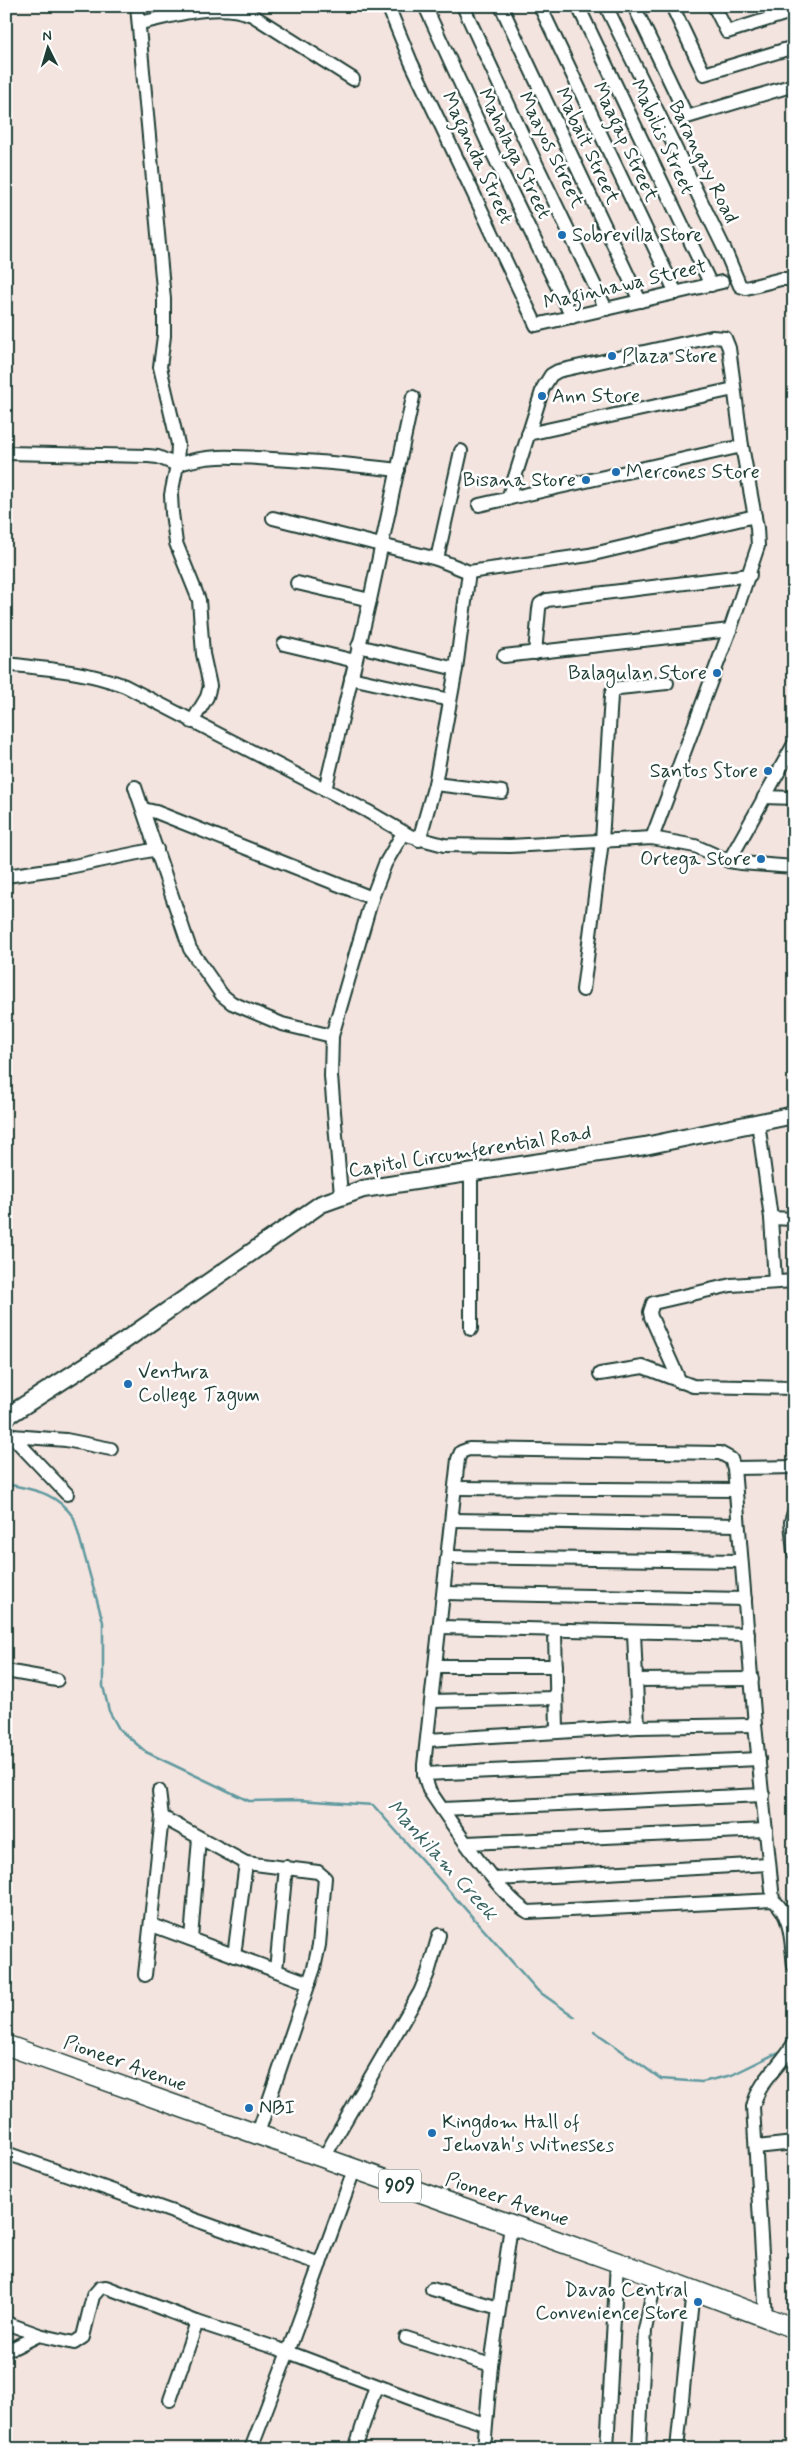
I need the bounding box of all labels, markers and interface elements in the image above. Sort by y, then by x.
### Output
north arrow [22,22,72,72]
text: N [42,27,52,45]
street label: Mabilis Street [624,75,700,199]
street label: Maagap Street [584,78,665,207]
street label: Mabait Street [548,83,626,209]
street label: Mahalaga Street [471,84,557,224]
street label: Maayos Street [511,87,591,213]
street label: Maganda Street [433,88,519,229]
street label: Barangay Road [662,96,744,228]
place label: Sobrevilla Store [572,222,703,249]
marker: Sobrevilla Store [556,229,568,241]
street label: Maginhawa Street [541,253,710,319]
place label: Plaza Store [622,343,718,370]
marker: Plaza Store [606,350,618,362]
place label: Ann Store [552,383,640,410]
marker: Ann Store [536,390,548,402]
place label: Mercones Store [626,459,760,486]
marker: Mercones Store [610,466,622,478]
place label: Bisana Store [463,467,576,494]
marker: Bisana Store [580,474,592,486]
place label: Balagulan Store [568,660,707,688]
marker: Balagulan Store [711,667,723,679]
place label: Santos Store [650,758,758,785]
marker: Santos Store [762,765,774,777]
place label: Ortega Store [640,846,751,874]
marker: Ortega Store [755,853,767,865]
street label: Capitol Circumferential Road [347,1119,593,1185]
place label: Ventura College Tagum [138,1359,260,1410]
marker: Ventura College Tagum [122,1378,134,1390]
water label: Mankilam Creek [380,1794,504,1927]
street label: Pioneer Avenue [60,2029,190,2099]
place label: NBI [259,2095,295,2122]
marker: NBI [243,2102,255,2114]
place label: Kingdom Hall of Jehovah's Witnesses [442,2109,614,2159]
marker: Kingdom Hall of Jehovah's Witnesses [426,2127,438,2139]
street label: Pioneer Avenue [442,2166,572,2234]
road number: 909 [379,2170,421,2202]
place label: Davao Central Convenience Store [535,2277,688,2327]
marker: Davao Central Convenience Store [692,2296,704,2308]

